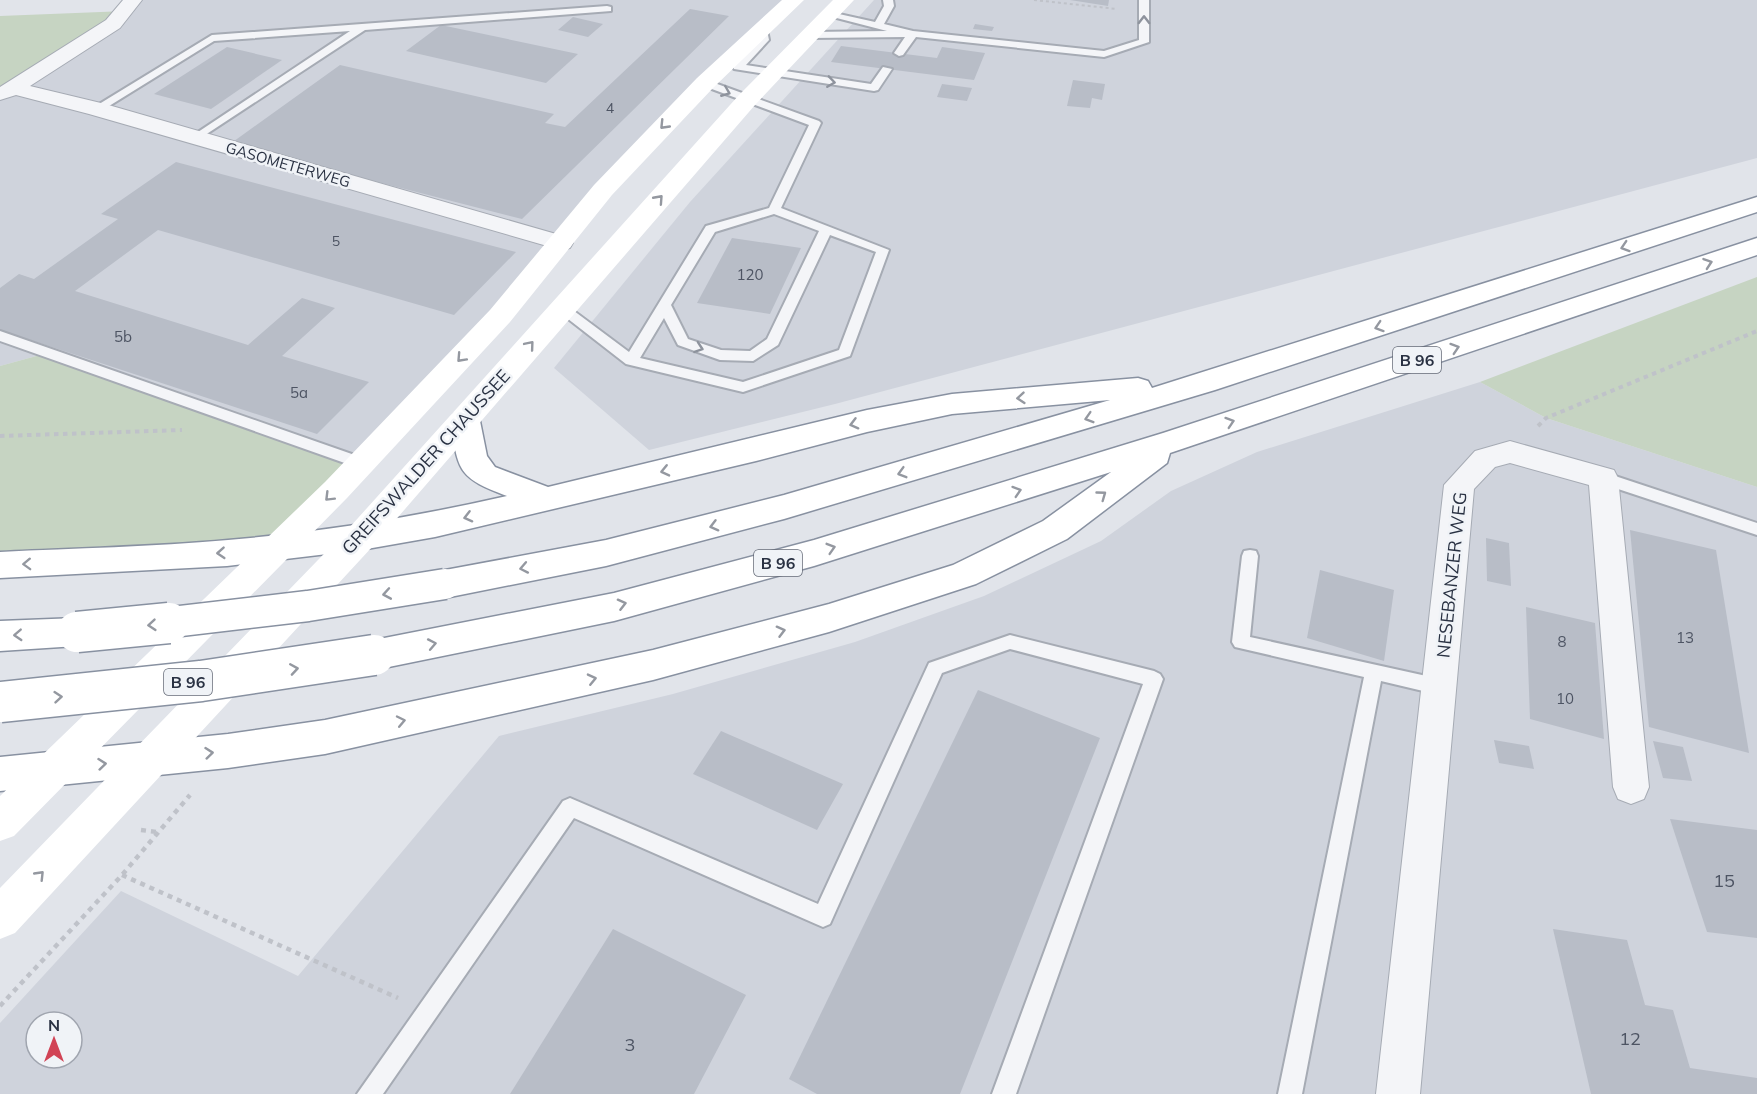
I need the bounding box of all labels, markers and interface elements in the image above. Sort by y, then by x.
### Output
one-way arrow [1138,16,1150,25]
one-way arrow [826,76,835,88]
one-way arrow [720,84,731,97]
house number: 4 [606,99,615,117]
one-way arrow [661,118,672,129]
street label: GASOMETERWEG [224,138,353,191]
one-way arrow [652,195,663,205]
house number: 5 [332,232,340,250]
one-way arrow [1620,240,1631,253]
one-way arrow [1702,257,1713,270]
house number: 120 [736,265,764,284]
one-way arrow [1374,320,1385,332]
house number: 5b [114,327,132,346]
one-way arrow [693,340,704,353]
one-way arrow [522,341,533,352]
one-way arrow [1449,342,1460,355]
road number: B 96 [1393,347,1441,373]
one-way arrow [457,351,468,362]
street label: GREIFSWALDER CHAUSSEE [337,364,515,559]
house number: 5a [290,383,308,402]
one-way arrow [1017,391,1026,404]
one-way arrow [1084,411,1095,423]
one-way arrow [849,417,859,430]
one-way arrow [1224,417,1235,430]
one-way arrow [660,464,670,477]
one-way arrow [897,466,908,478]
one-way arrow [1011,485,1022,498]
one-way arrow [326,489,337,500]
street label: NESEBANZER WEG [1431,491,1472,659]
one-way arrow [1096,492,1107,503]
one-way arrow [463,509,473,522]
one-way arrow [709,518,719,531]
one-way arrow [825,543,836,555]
one-way arrow [217,546,226,559]
road number: B 96 [754,550,802,576]
one-way arrow [22,558,31,571]
one-way arrow [519,561,529,574]
one-way arrow [382,587,392,599]
one-way arrow [617,599,627,612]
one-way arrow [148,618,157,631]
one-way arrow [775,626,785,638]
house number: 13 [1676,628,1694,647]
one-way arrow [13,629,22,642]
house number: 8 [1557,632,1567,651]
one-way arrow [426,638,436,651]
one-way arrow [289,663,298,675]
road number: B 96 [164,669,212,695]
one-way arrow [586,673,596,686]
house number: 10 [1556,689,1574,708]
one-way arrow [54,691,63,704]
one-way arrow [396,715,406,728]
one-way arrow [204,747,214,760]
one-way arrow [97,759,106,771]
house number: 15 [1713,869,1735,892]
one-way arrow [33,872,44,883]
north arrow [24,1010,84,1070]
text: N [48,1015,60,1035]
house number: 12 [1619,1027,1641,1050]
house number: 3 [625,1033,635,1056]

